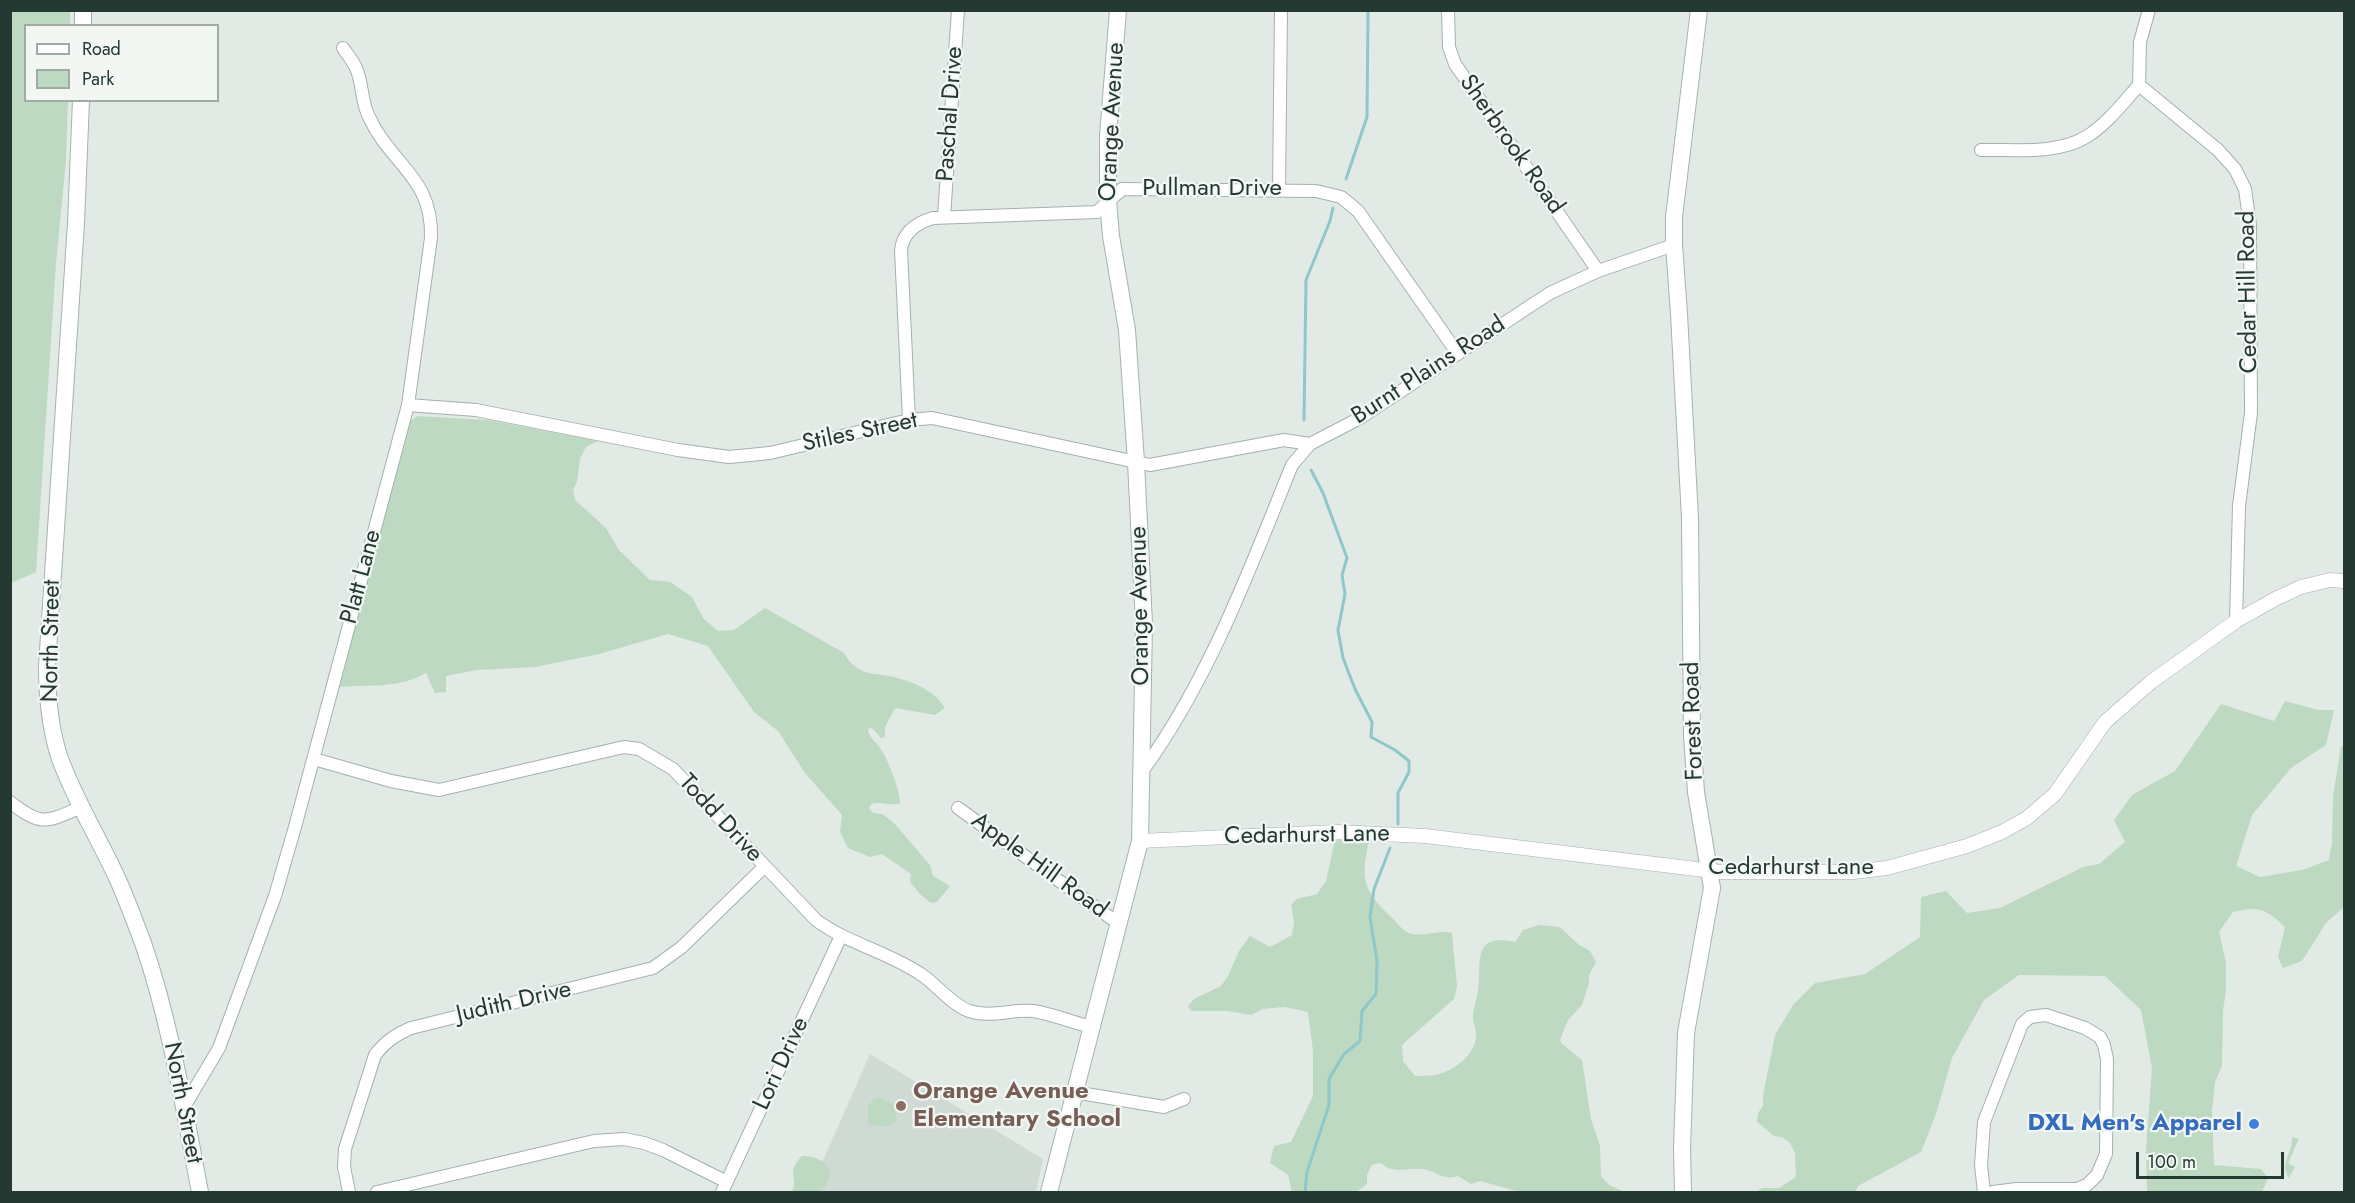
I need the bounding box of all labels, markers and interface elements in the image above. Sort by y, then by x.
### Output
legend [24,24,219,102]
text: Road [82,36,121,62]
street label: Orange Avenue [1094,42,1132,202]
street label: Paschal Drive [932,45,970,183]
text: Park [82,66,114,92]
street label: Sherbrook Road [1452,70,1570,220]
street label: Pullman Drive [1142,175,1282,203]
street label: Cedar Hill Road [2233,210,2265,374]
street label: Burnt Plains Road [1347,311,1511,431]
street label: Stiles Street [800,407,920,459]
street label: Orange Avenue [1125,526,1157,686]
street label: Platt Lane [336,527,388,627]
street label: North Street [37,579,67,703]
street label: Forest Road [1678,661,1710,781]
street label: Todd Drive [672,769,768,869]
street label: Apple Hill Road [965,807,1113,925]
street label: Cedarhurst Lane [1224,820,1390,852]
street label: Cedarhurst Lane [1708,854,1874,882]
street label: Judith Drive [454,976,574,1030]
street label: Lori Drive [748,1013,816,1115]
street label: North Street [156,1040,208,1166]
place label: Orange Avenue Elementary School [913,1078,1121,1134]
marker: Orange Avenue Elementary School [894,1099,908,1113]
place label: DXL Men's Apparel [2028,1110,2242,1138]
marker: DXL Men's Apparel [2247,1117,2261,1131]
scale bar [2139,1140,2288,1178]
text: 100 m [2147,1149,2196,1175]

